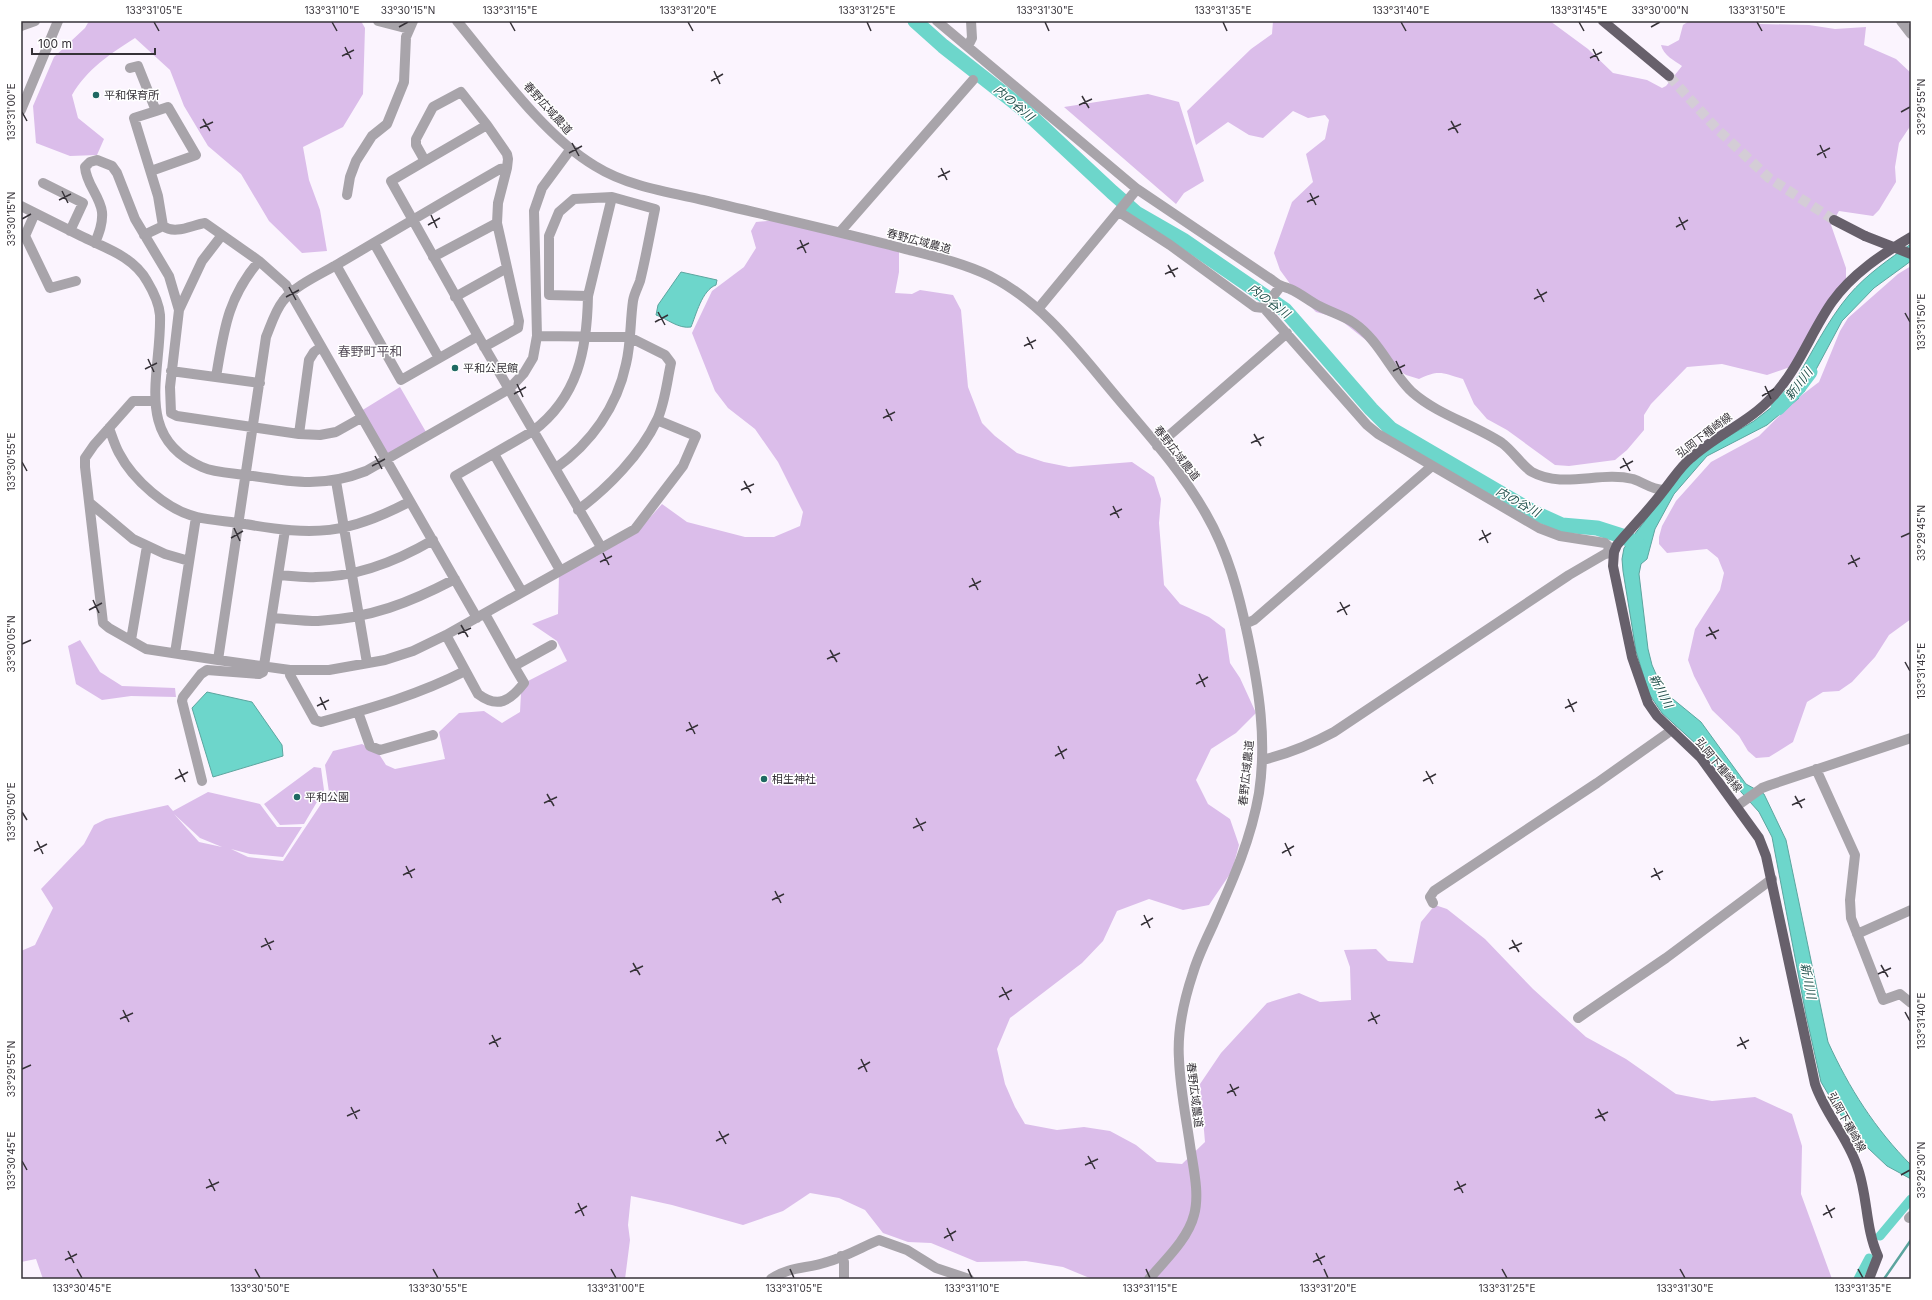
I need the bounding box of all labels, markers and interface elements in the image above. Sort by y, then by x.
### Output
text: 133°31'05"E [125,4,183,16]
text: 133°31'10"E [304,4,360,16]
text: 33°30'15"N [381,4,435,16]
text: 133°31'15"E [483,4,537,16]
text: 133°31'20"E [659,4,717,16]
text: 133°31'25"E [839,4,895,16]
text: 133°31'30"E [1016,4,1074,16]
text: 133°31'35"E [1195,4,1252,16]
text: 133°31'40"E [1373,4,1429,16]
text: 133°31'45"E [1551,4,1607,16]
text: 33°30'00"N [1631,4,1689,16]
text: 133°31'50"E [1728,4,1786,16]
scale bar [32,30,155,56]
text: 100 m [38,36,72,51]
street label: 春野広域農道 [521,79,575,137]
text: 33°29'55"N [1915,79,1927,135]
water label: 内の谷川 [991,81,1039,125]
text: 133°31'00"E [5,83,17,141]
place label: 平和保育所 [104,88,160,102]
marker: 平和保育所 [91,90,101,100]
text: 33°30'15"N [5,192,17,246]
street label: 春野広域農道 [885,226,953,256]
water label: 内の谷川 [1246,280,1295,322]
text: 133°31'50"E [1915,293,1927,351]
district label: 春野町平和 [337,343,403,359]
place label: 平和公民館 [463,361,518,375]
marker: 平和公民館 [450,363,460,373]
water label: 新川川 [1782,363,1817,402]
street label: 弘岡下種崎線 [1673,410,1735,460]
street label: 春野広域農道 [1151,423,1203,483]
text: 133°30'55"E [5,432,17,492]
water label: 内の谷川 [1494,483,1545,521]
text: 33°29'45"N [1915,505,1927,561]
text: 33°30'05"N [5,616,17,672]
text: 133°31'45"E [1915,643,1927,699]
water label: 新川川 [1646,671,1677,712]
street label: 弘岡下種崎線 [1693,735,1745,795]
street label: 春野広域農道 [1236,739,1256,807]
place label: 相生神社 [772,772,816,786]
marker: 相生神社 [759,774,769,784]
text: 133°30'50"E [5,782,17,842]
place label: 平和公園 [305,790,349,804]
marker: 平和公園 [292,792,302,802]
water label: 新川川 [1798,962,1820,1002]
text: 133°31'40"E [1915,993,1927,1049]
text: 33°29'55"N [5,1041,17,1097]
street label: 春野広域農道 [1184,1061,1206,1129]
street label: 弘岡下種崎線 [1825,1090,1869,1154]
text: 133°30'45"E [5,1132,17,1190]
text: 33°29'30"N [1915,1142,1927,1198]
text: 133°30'45"E [53,1282,111,1294]
text: 133°30'50"E [230,1282,290,1294]
text: 133°30'55"E [408,1282,468,1294]
text: 133°31'00"E [587,1282,645,1294]
text: 133°31'05"E [765,1282,823,1294]
text: 133°31'10"E [944,1282,1000,1294]
text: 133°31'15"E [1123,1282,1177,1294]
text: 133°31'20"E [1299,1282,1357,1294]
text: 133°31'25"E [1479,1282,1535,1294]
text: 133°31'30"E [1656,1282,1714,1294]
text: 133°31'35"E [1835,1282,1892,1294]

